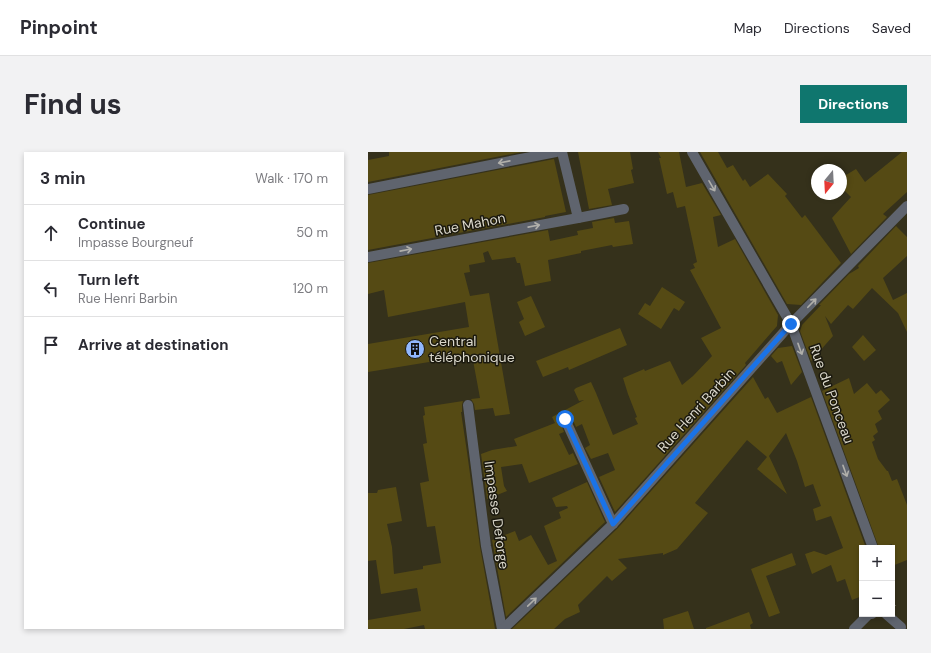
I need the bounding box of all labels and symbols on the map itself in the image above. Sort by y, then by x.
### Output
one-way arrow [498,159,511,167]
north arrow [811,164,847,200]
one-way arrow [708,180,716,192]
street label: Rue Mahon [433,208,507,240]
one-way arrow [527,222,540,230]
one-way arrow [399,246,412,254]
one-way arrow [807,298,816,308]
route end [782,315,800,333]
place label: Central téléphonique [429,332,515,366]
building icon: Central téléphonique [404,338,426,360]
street label: Rue du Ponceau [806,342,858,446]
one-way arrow [797,343,804,356]
street label: Rue Henri Barbin [653,364,739,456]
route start [556,410,574,428]
street label: Impasse Deforge [481,460,513,570]
one-way arrow [841,465,849,477]
one-way arrow [527,597,537,607]

